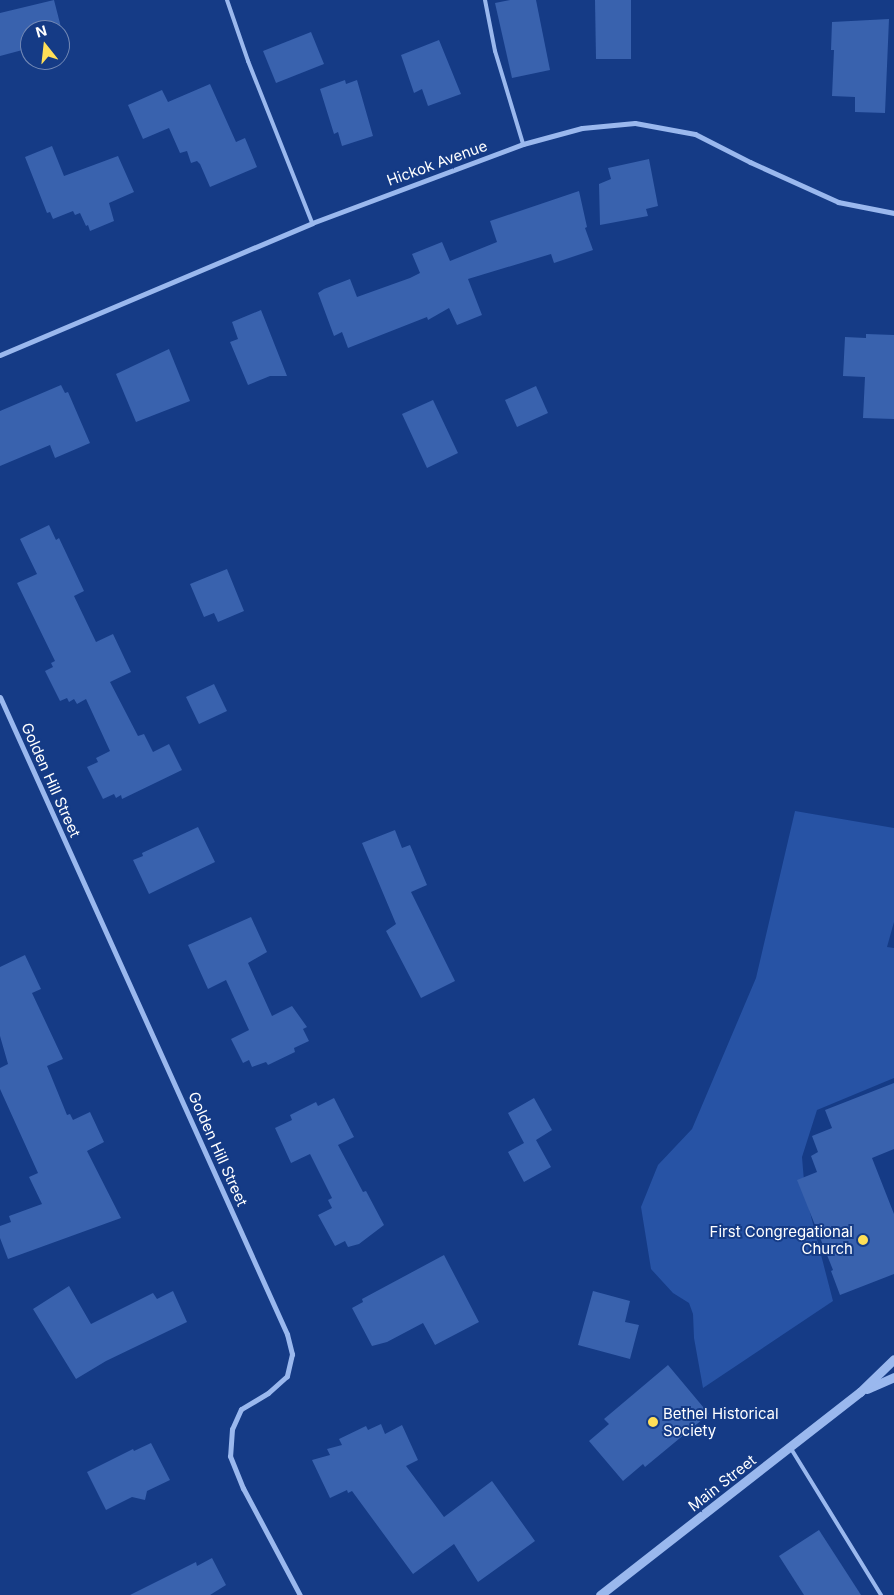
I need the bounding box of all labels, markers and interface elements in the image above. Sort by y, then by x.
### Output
north arrow [20,20,70,70]
text: N [34,21,48,41]
street label: Hickok Avenue [384,137,490,189]
street label: Golden Hill Street [18,720,84,840]
street label: Golden Hill Street [185,1089,251,1209]
place label: First Congregational Church [710,1222,853,1257]
marker: First Congregational Church [857,1234,869,1246]
place label: Bethel Historical Society [663,1404,779,1439]
marker: Bethel Historical Society [647,1416,659,1428]
street label: Main Street [685,1451,759,1515]

